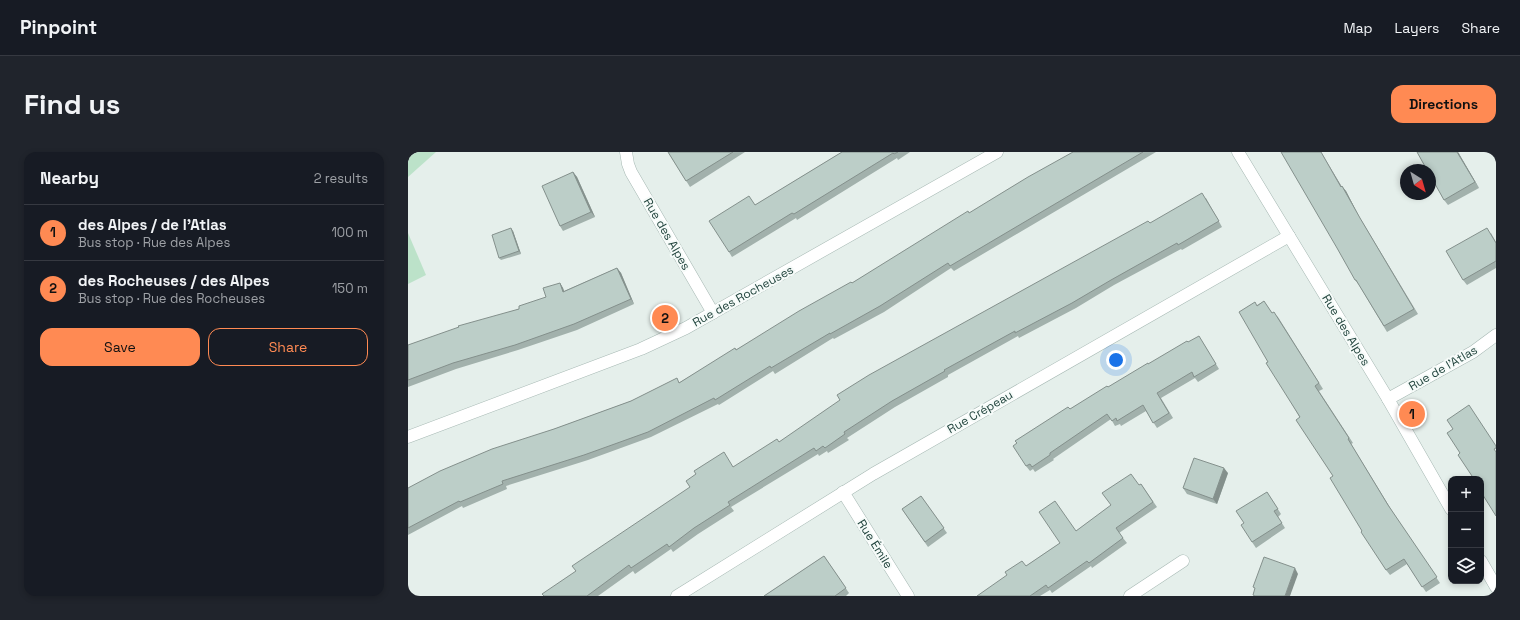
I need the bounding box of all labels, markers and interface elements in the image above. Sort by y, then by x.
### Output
text: Pinpoint [20,15,97,40]
text: Map [1343,19,1373,37]
text: Layers [1395,19,1439,37]
text: Share [1461,19,1500,37]
button: Directions [1391,85,1496,123]
text: Find us [24,86,121,122]
north arrow [1400,164,1436,200]
text: Nearby [40,167,99,189]
text: 2 results [314,170,368,187]
street label: Rue des Alpes [640,195,694,273]
text: des Alpes / de l'Atlas [78,215,227,234]
text: 1 [50,224,56,241]
text: 100 m [331,224,368,241]
text: Bus stop · Rue des Alpes [78,234,230,251]
street label: Rue des Rocheuses [690,262,796,330]
text: des Rocheuses / des Alpes [78,271,270,290]
text: 2 [49,280,57,297]
text: 150 m [332,280,368,297]
text: Bus stop · Rue des Rocheuses [78,290,265,307]
street label: Rue des Alpes [1318,291,1374,369]
pin: 2 [652,303,678,333]
button: Save [40,328,200,366]
button: Share [208,328,368,366]
street label: Rue de l'Atlas [1406,342,1480,394]
your location [1106,350,1126,370]
street label: Rue Crépeau [944,387,1016,437]
pin: 1 [1399,399,1425,429]
map controls [1448,476,1484,584]
button: + [1448,476,1484,512]
button: − [1448,512,1484,548]
street label: Rue Émile [854,516,896,572]
button: layers [1448,548,1484,584]

